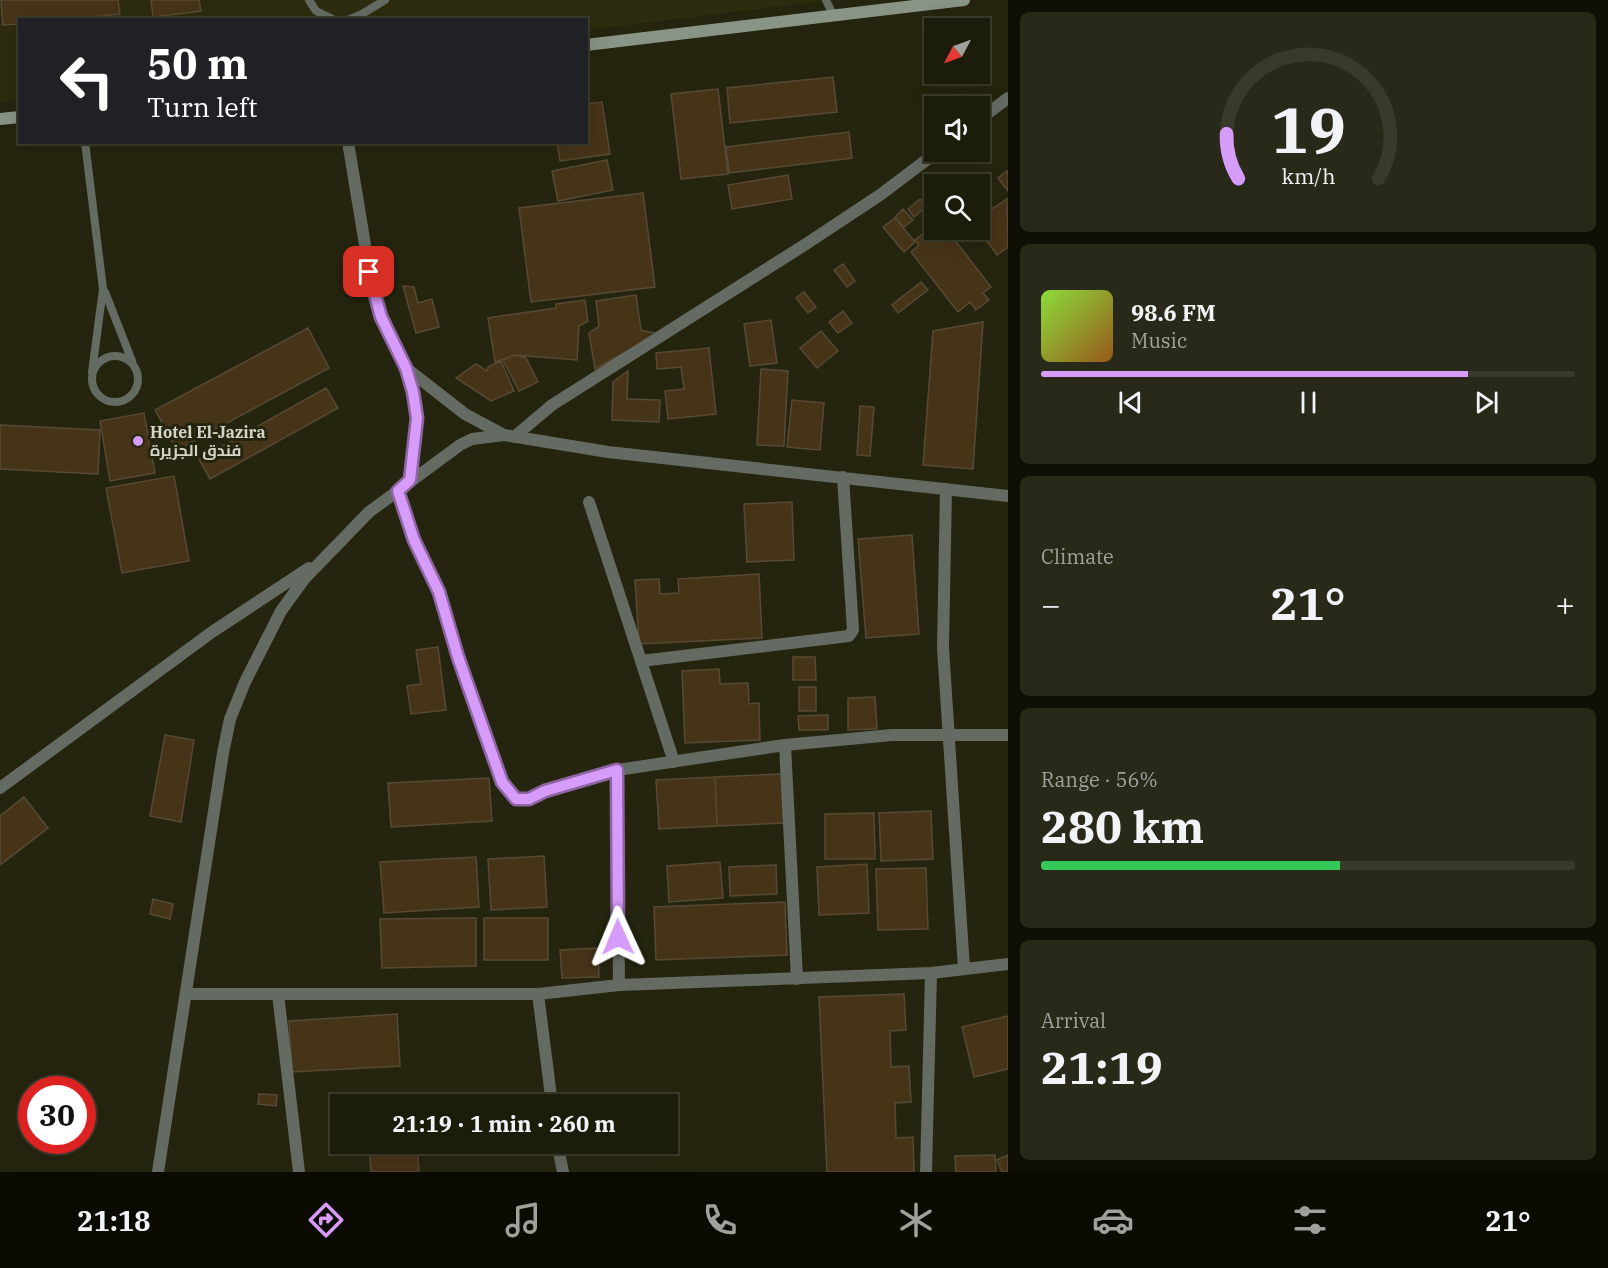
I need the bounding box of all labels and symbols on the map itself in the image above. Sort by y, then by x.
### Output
north arrow [924,18,990,84]
pin [343,246,394,297]
place label: Hotel El-Jazira فندق الجزيرة [150,422,266,460]
marker: Hotel El-Jazira فندق الجزيرة [131,434,145,448]
position arrow [586,905,650,969]
speed limit sign: 30 [18,1076,96,1154]

